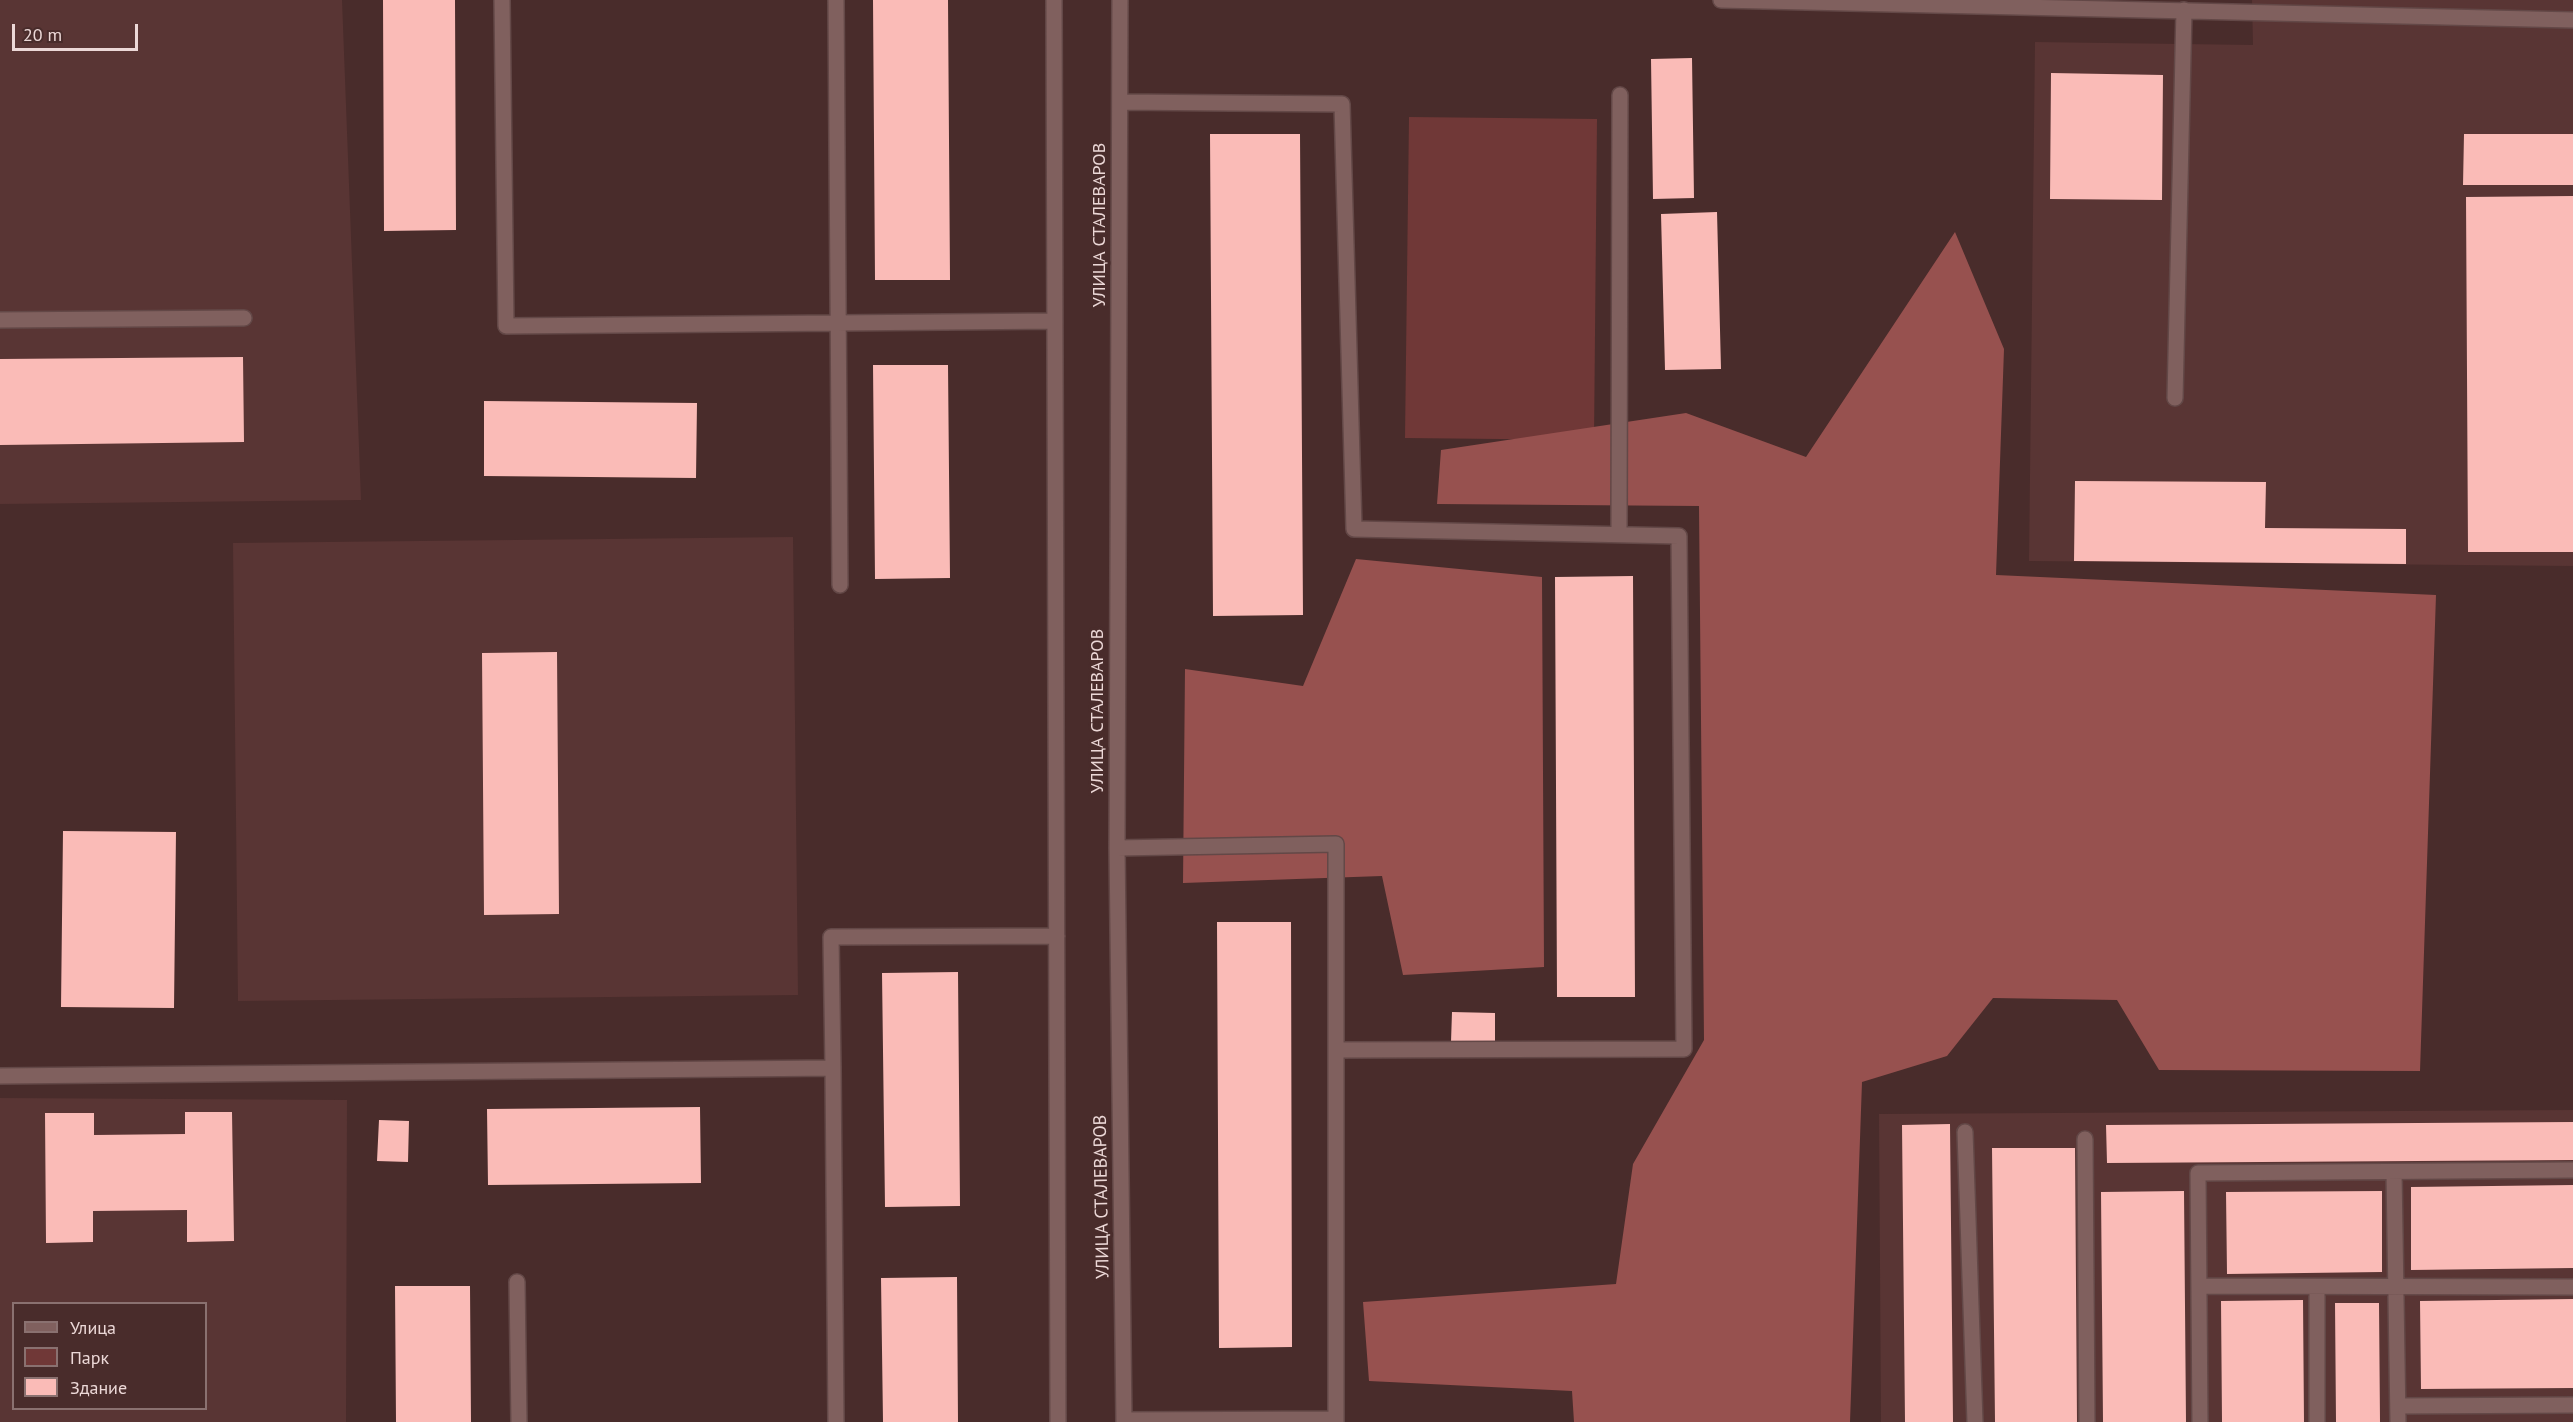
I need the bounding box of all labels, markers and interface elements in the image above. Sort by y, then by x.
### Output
scale bar [15,12,141,50]
text: 20 m [23,23,62,46]
street label: УЛИЦА СТАЛЕВАРОВ [1089,143,1111,307]
street label: УЛИЦА СТАЛЕВАРОВ [1087,629,1109,793]
street label: УЛИЦА СТАЛЕВАРОВ [1090,1115,1114,1279]
legend [12,1302,207,1410]
text: Улица [70,1316,116,1339]
text: Парк [70,1346,109,1369]
text: Здание [70,1376,127,1399]

